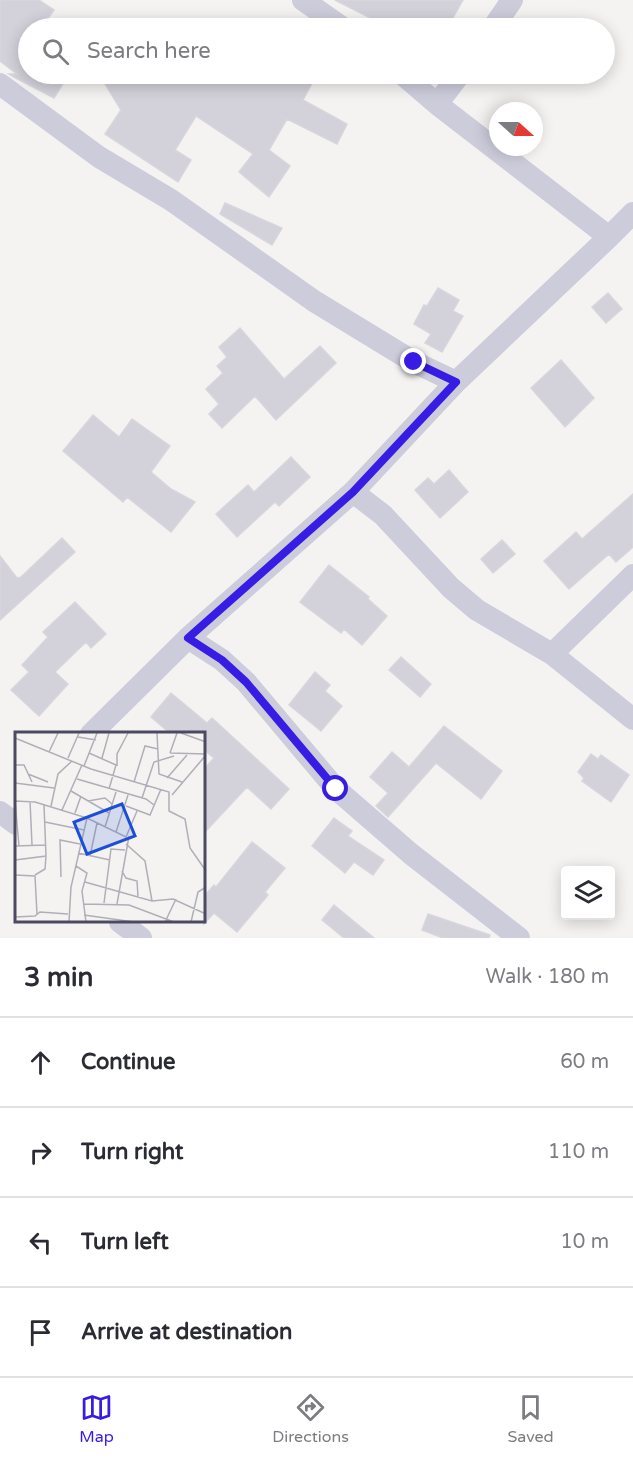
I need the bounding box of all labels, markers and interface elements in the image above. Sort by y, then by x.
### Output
search box [18,18,615,84]
icon: search [39,35,72,68]
text: Search here [87,38,211,64]
north arrow [489,102,543,156]
route end [400,348,426,374]
inset map [15,732,206,923]
route start [322,775,348,801]
map controls [561,866,615,920]
button: layers [561,866,615,920]
text: 3 min [24,962,93,993]
text: Walk · 180 m [486,965,609,989]
icon: ahead [24,1046,57,1079]
text: Continue [81,1049,176,1075]
text: 60 m [560,1050,609,1074]
icon: right [24,1136,57,1169]
text: Turn right [81,1139,183,1165]
text: 110 m [548,1140,609,1164]
icon: left [24,1226,57,1259]
text: Turn left [81,1229,169,1255]
text: 10 m [560,1230,609,1254]
icon: arrive [24,1316,57,1349]
text: Arrive at destination [81,1319,292,1345]
tab: Map [79,1391,114,1447]
tab: Directions [272,1391,349,1447]
tab: Saved [507,1391,554,1447]

